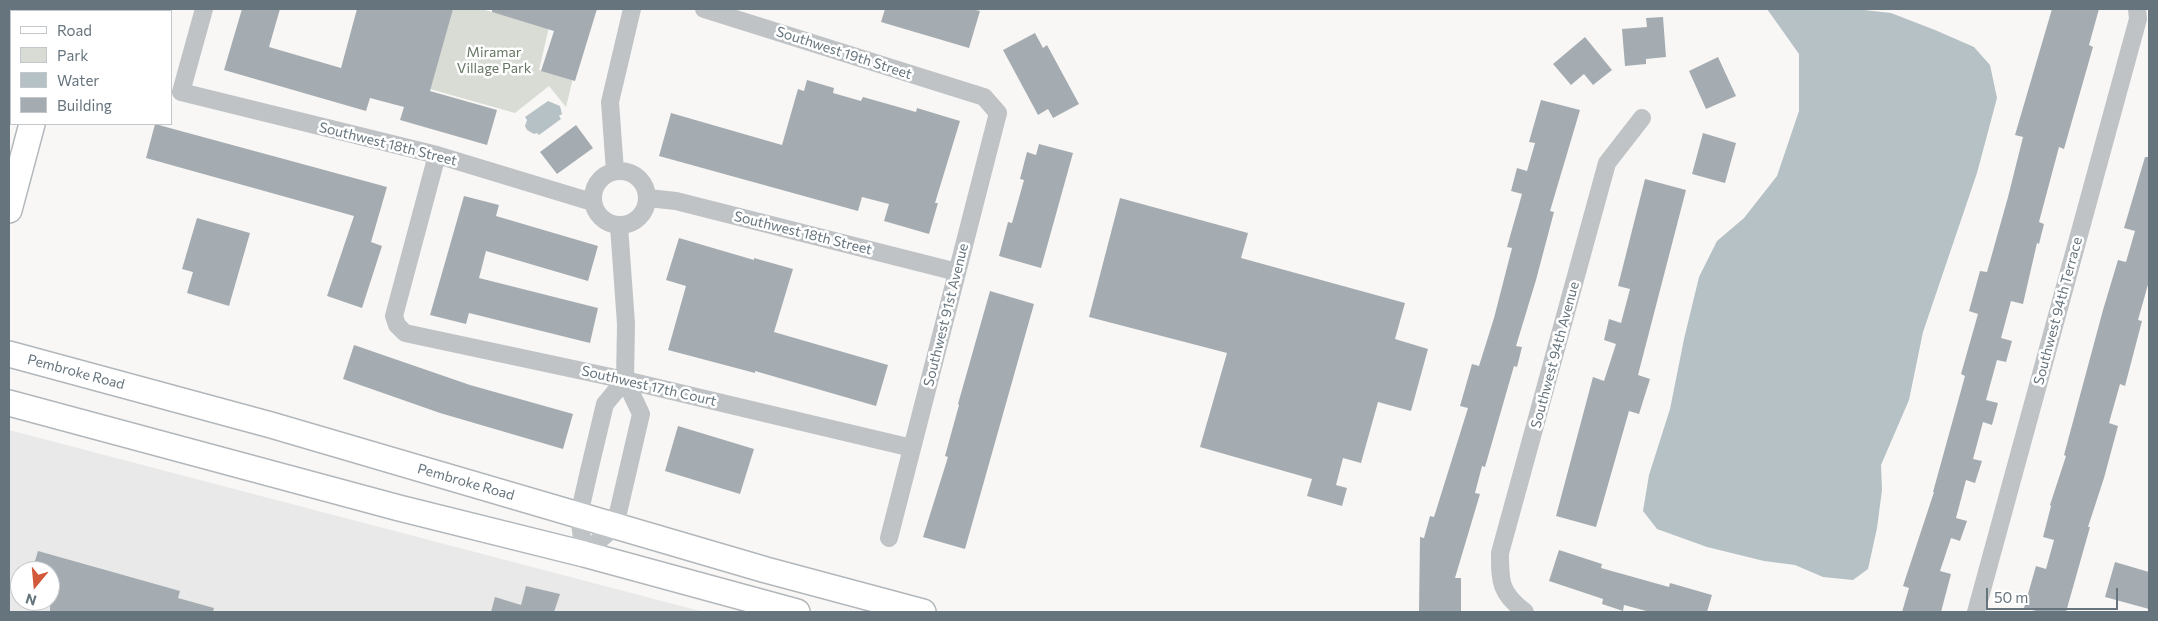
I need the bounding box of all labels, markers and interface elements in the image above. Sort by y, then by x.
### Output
legend [10,10,172,125]
text: Road [57,21,92,39]
street label: Southwest 19th Street [774,23,914,83]
park label: Miramar Village Park [457,44,531,76]
text: Park [57,46,88,64]
text: Water [57,71,99,89]
text: Building [57,96,112,114]
street label: Southwest 18th Street [317,119,459,169]
street label: Southwest 18th Street [732,208,874,258]
street label: Southwest 94th Terrace [2030,235,2086,387]
street label: Southwest 91st Avenue [920,242,972,388]
street label: Southwest 94th Avenue [1527,280,1583,430]
street label: Pembroke Road [25,351,127,393]
street label: Southwest 17th Court [580,362,718,410]
street label: Pembroke Road [416,460,516,504]
north arrow [10,561,60,611]
scale bar [1988,578,2120,610]
text: 50 m [1994,588,2028,606]
text: N [23,590,38,610]

